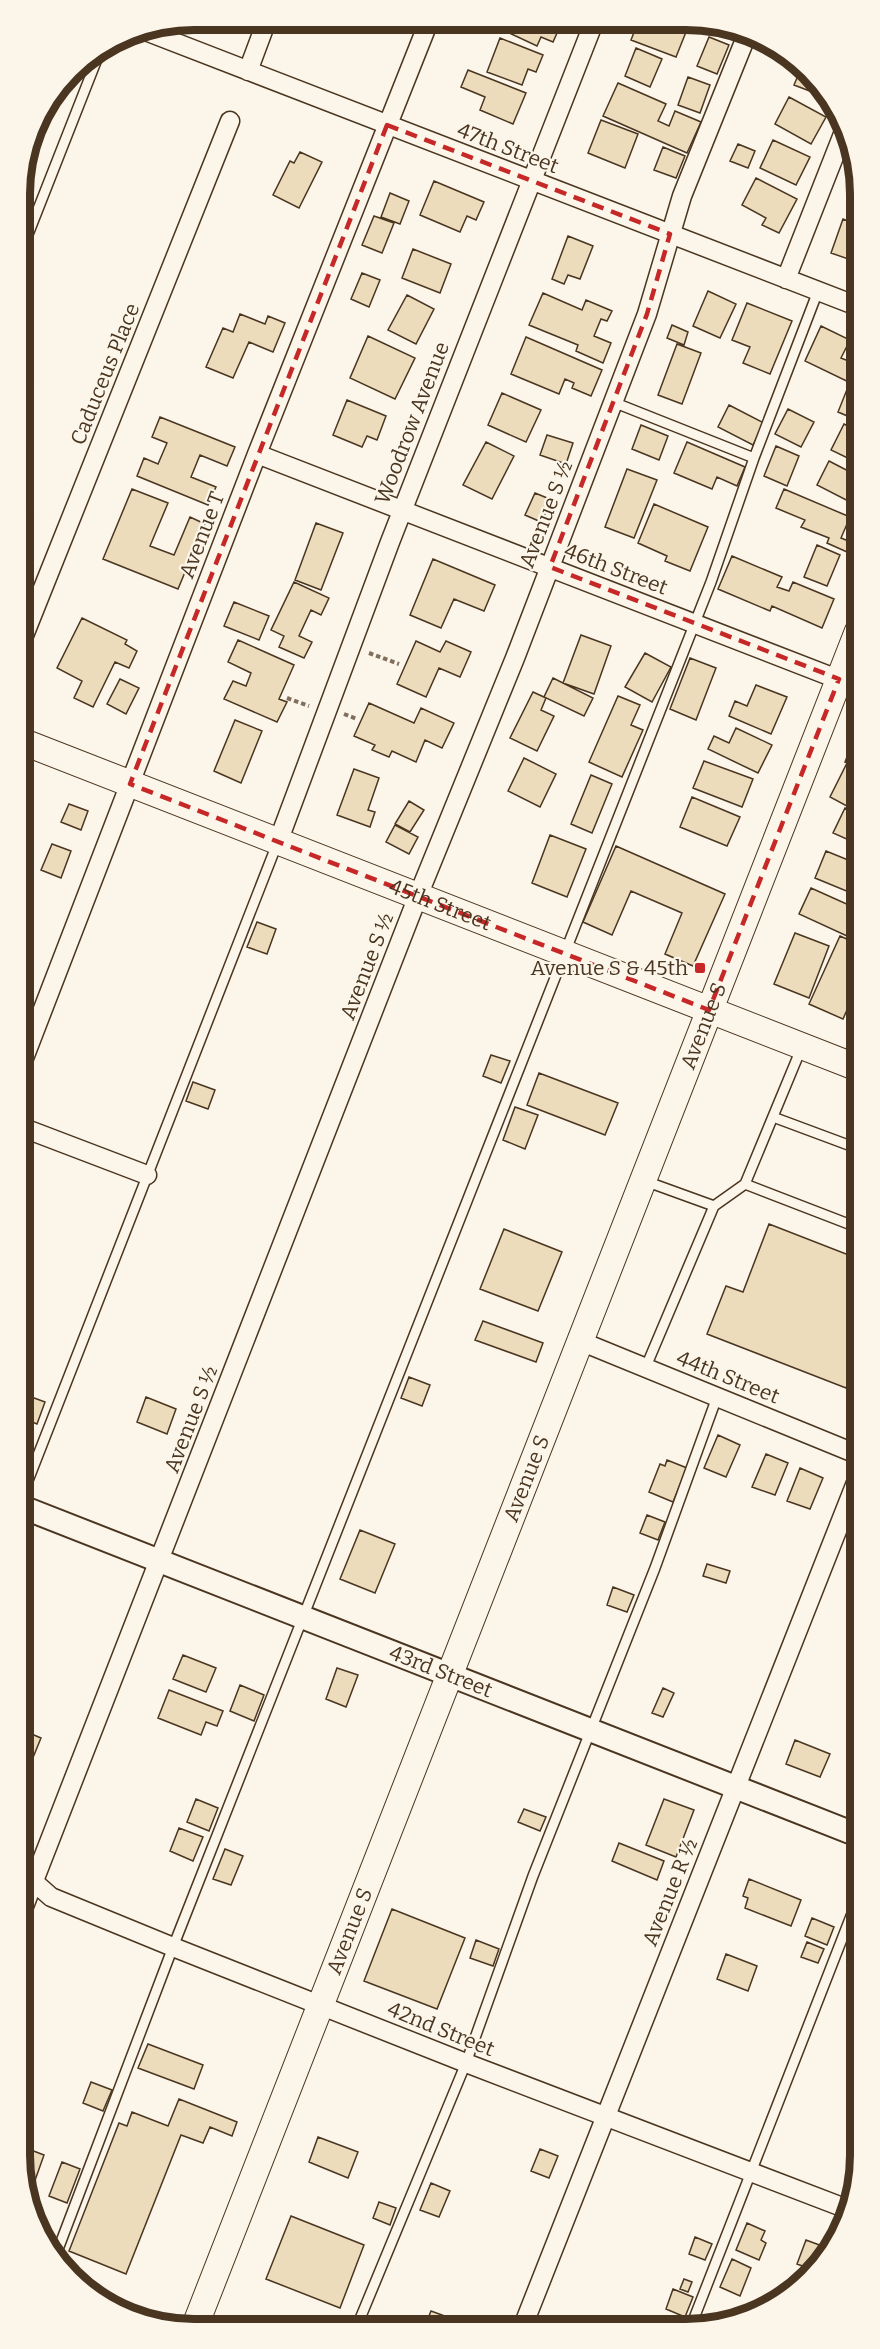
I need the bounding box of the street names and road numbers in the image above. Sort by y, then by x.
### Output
street label: 47th Street [454,117,563,179]
street label: Caduceus Place [65,299,145,449]
street label: Woodrow Avenue [369,338,455,508]
street label: Avenue S ½ [514,457,578,571]
street label: Avenue T [174,488,230,582]
street label: 46th Street [561,537,672,601]
street label: 45th Street [385,873,495,937]
street label: Avenue S ½ [335,909,399,1023]
street label: Avenue S [675,979,732,1073]
street label: 44th Street [673,1345,784,1410]
street label: Avenue S ½ [159,1362,223,1476]
street label: Avenue S [498,1432,555,1525]
street label: 43rd Street [386,1640,497,1704]
street label: Avenue R ½ [637,1834,703,1950]
street label: Avenue S [321,1884,378,1978]
street label: 42nd Street [384,1996,499,2062]

